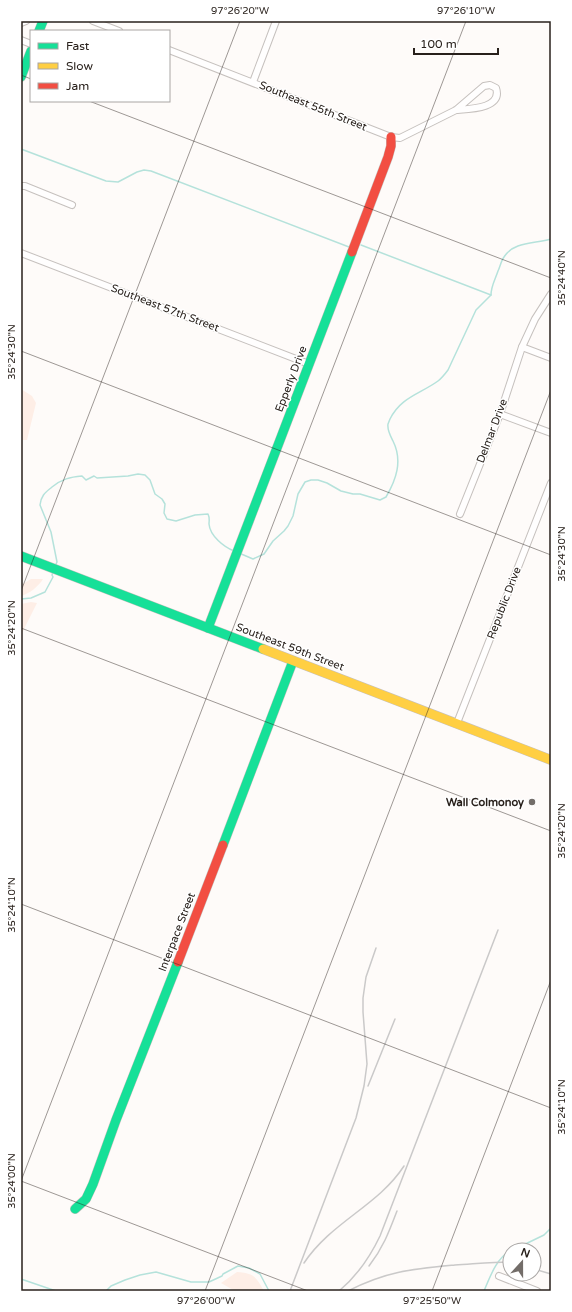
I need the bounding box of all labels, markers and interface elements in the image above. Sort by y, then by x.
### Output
text: 97°26'20"W [211,5,269,17]
text: 97°26'10"W [437,5,495,17]
legend [30,30,170,102]
scale bar [414,30,498,56]
text: 100 m [420,37,457,51]
text: Fast [66,39,90,53]
text: Slow [66,59,93,73]
street label: Southeast 55th Street [257,78,369,134]
text: Jam [66,79,89,93]
text: 35°24'40"N [556,250,568,306]
street label: Southeast 57th Street [109,281,221,335]
text: 35°24'30"N [6,324,18,380]
street label: Epperly Drive [272,344,310,414]
street label: Delmar Drive [474,397,510,465]
text: 35°24'30"N [556,526,568,582]
street label: Republic Drive [484,565,524,641]
text: 35°24'20"N [6,600,18,656]
street label: Southeast 59th Street [234,620,346,674]
place label: Wall Colmonoy [446,796,524,810]
marker: Wall Colmonoy [527,797,537,807]
text: 35°24'20"N [556,803,568,859]
text: 35°24'10"N [6,877,18,933]
street label: Interpace Street [156,891,198,973]
text: 35°24'10"N [556,1079,568,1135]
text: 35°24'00"N [6,1153,18,1209]
north arrow [502,1242,542,1282]
text: N [519,1245,532,1261]
text: 97°26'00"W [177,1295,235,1307]
text: 97°25'50"W [403,1295,461,1307]

